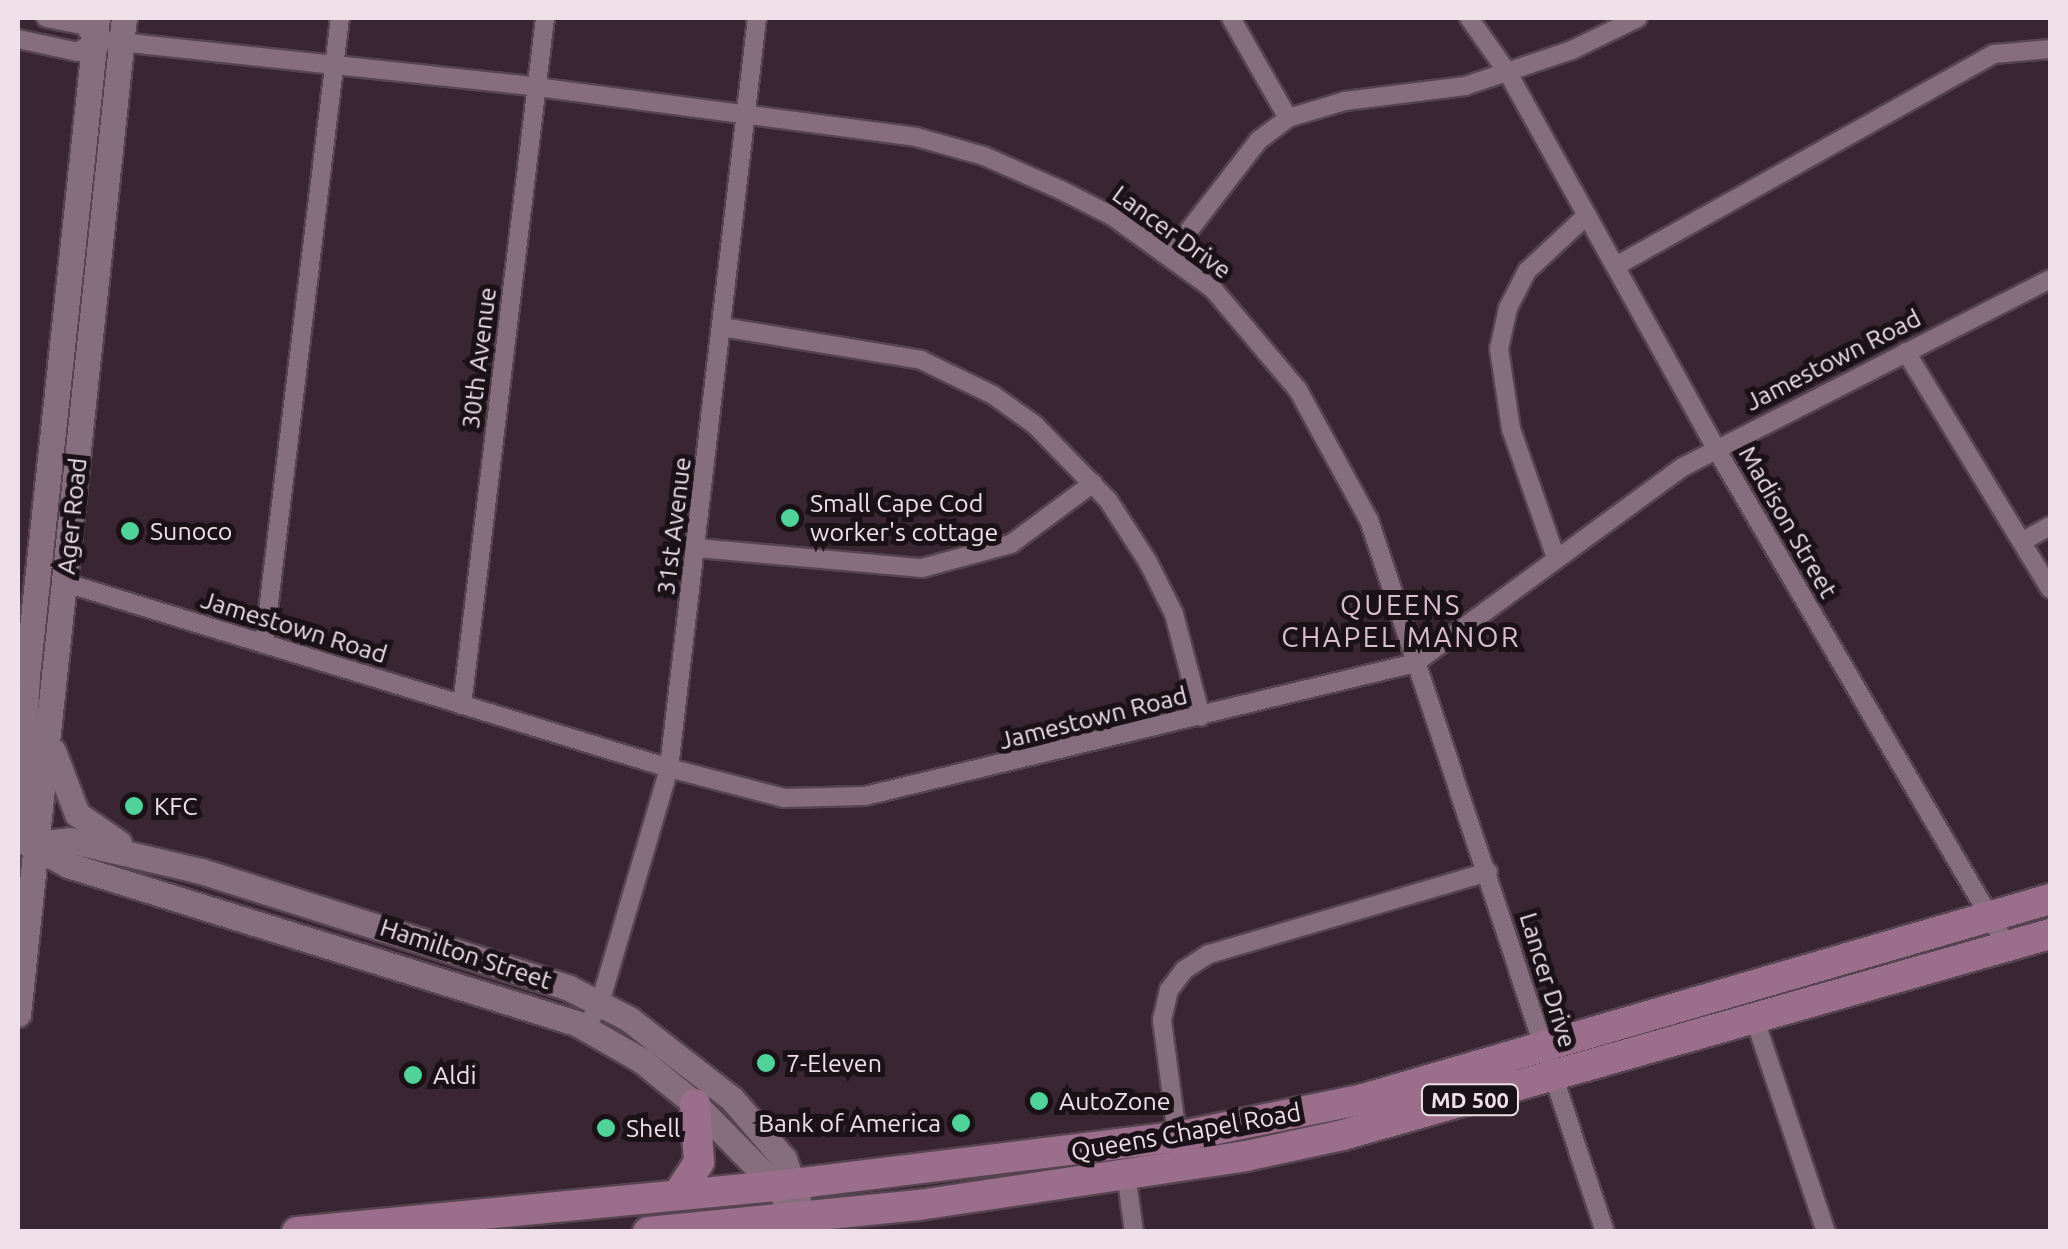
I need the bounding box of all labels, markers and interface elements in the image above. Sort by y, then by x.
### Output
street label: Lancer Drive [1107,179,1237,285]
street label: 30th Avenue [455,286,503,430]
street label: Jamestown Road [1740,303,1926,417]
street label: Madison Street [1732,441,1844,603]
street label: 31st Avenue [651,455,697,597]
street label: Ager Road [51,456,93,576]
place label: Small Cape Cod worker's cottage [810,489,998,548]
marker: Small Cape Cod worker's cottage [779,507,801,529]
place label: Sunoco [150,516,232,546]
marker: Sunoco [119,520,141,542]
street label: Jamestown Road [197,584,391,670]
district label: QUEENS CHAPEL MANOR [1281,588,1521,654]
street label: Jamestown Road [996,680,1190,756]
place label: KFC [154,791,198,821]
marker: KFC [123,795,145,817]
street label: Lancer Drive [1513,909,1583,1051]
street label: Hamilton Street [376,912,556,996]
place label: 7-Eleven [786,1048,882,1078]
marker: 7-Eleven [755,1052,777,1074]
place label: Aldi [433,1060,476,1090]
marker: Aldi [402,1064,424,1086]
road number: MD 500 [1420,1083,1520,1117]
place label: AutoZone [1059,1086,1171,1116]
marker: AutoZone [1028,1090,1050,1112]
street label: Queens Chapel Road [1069,1097,1303,1167]
place label: Bank of America [758,1108,941,1138]
marker: Bank of America [950,1112,972,1134]
place label: Shell [626,1113,680,1143]
marker: Shell [595,1117,617,1139]

